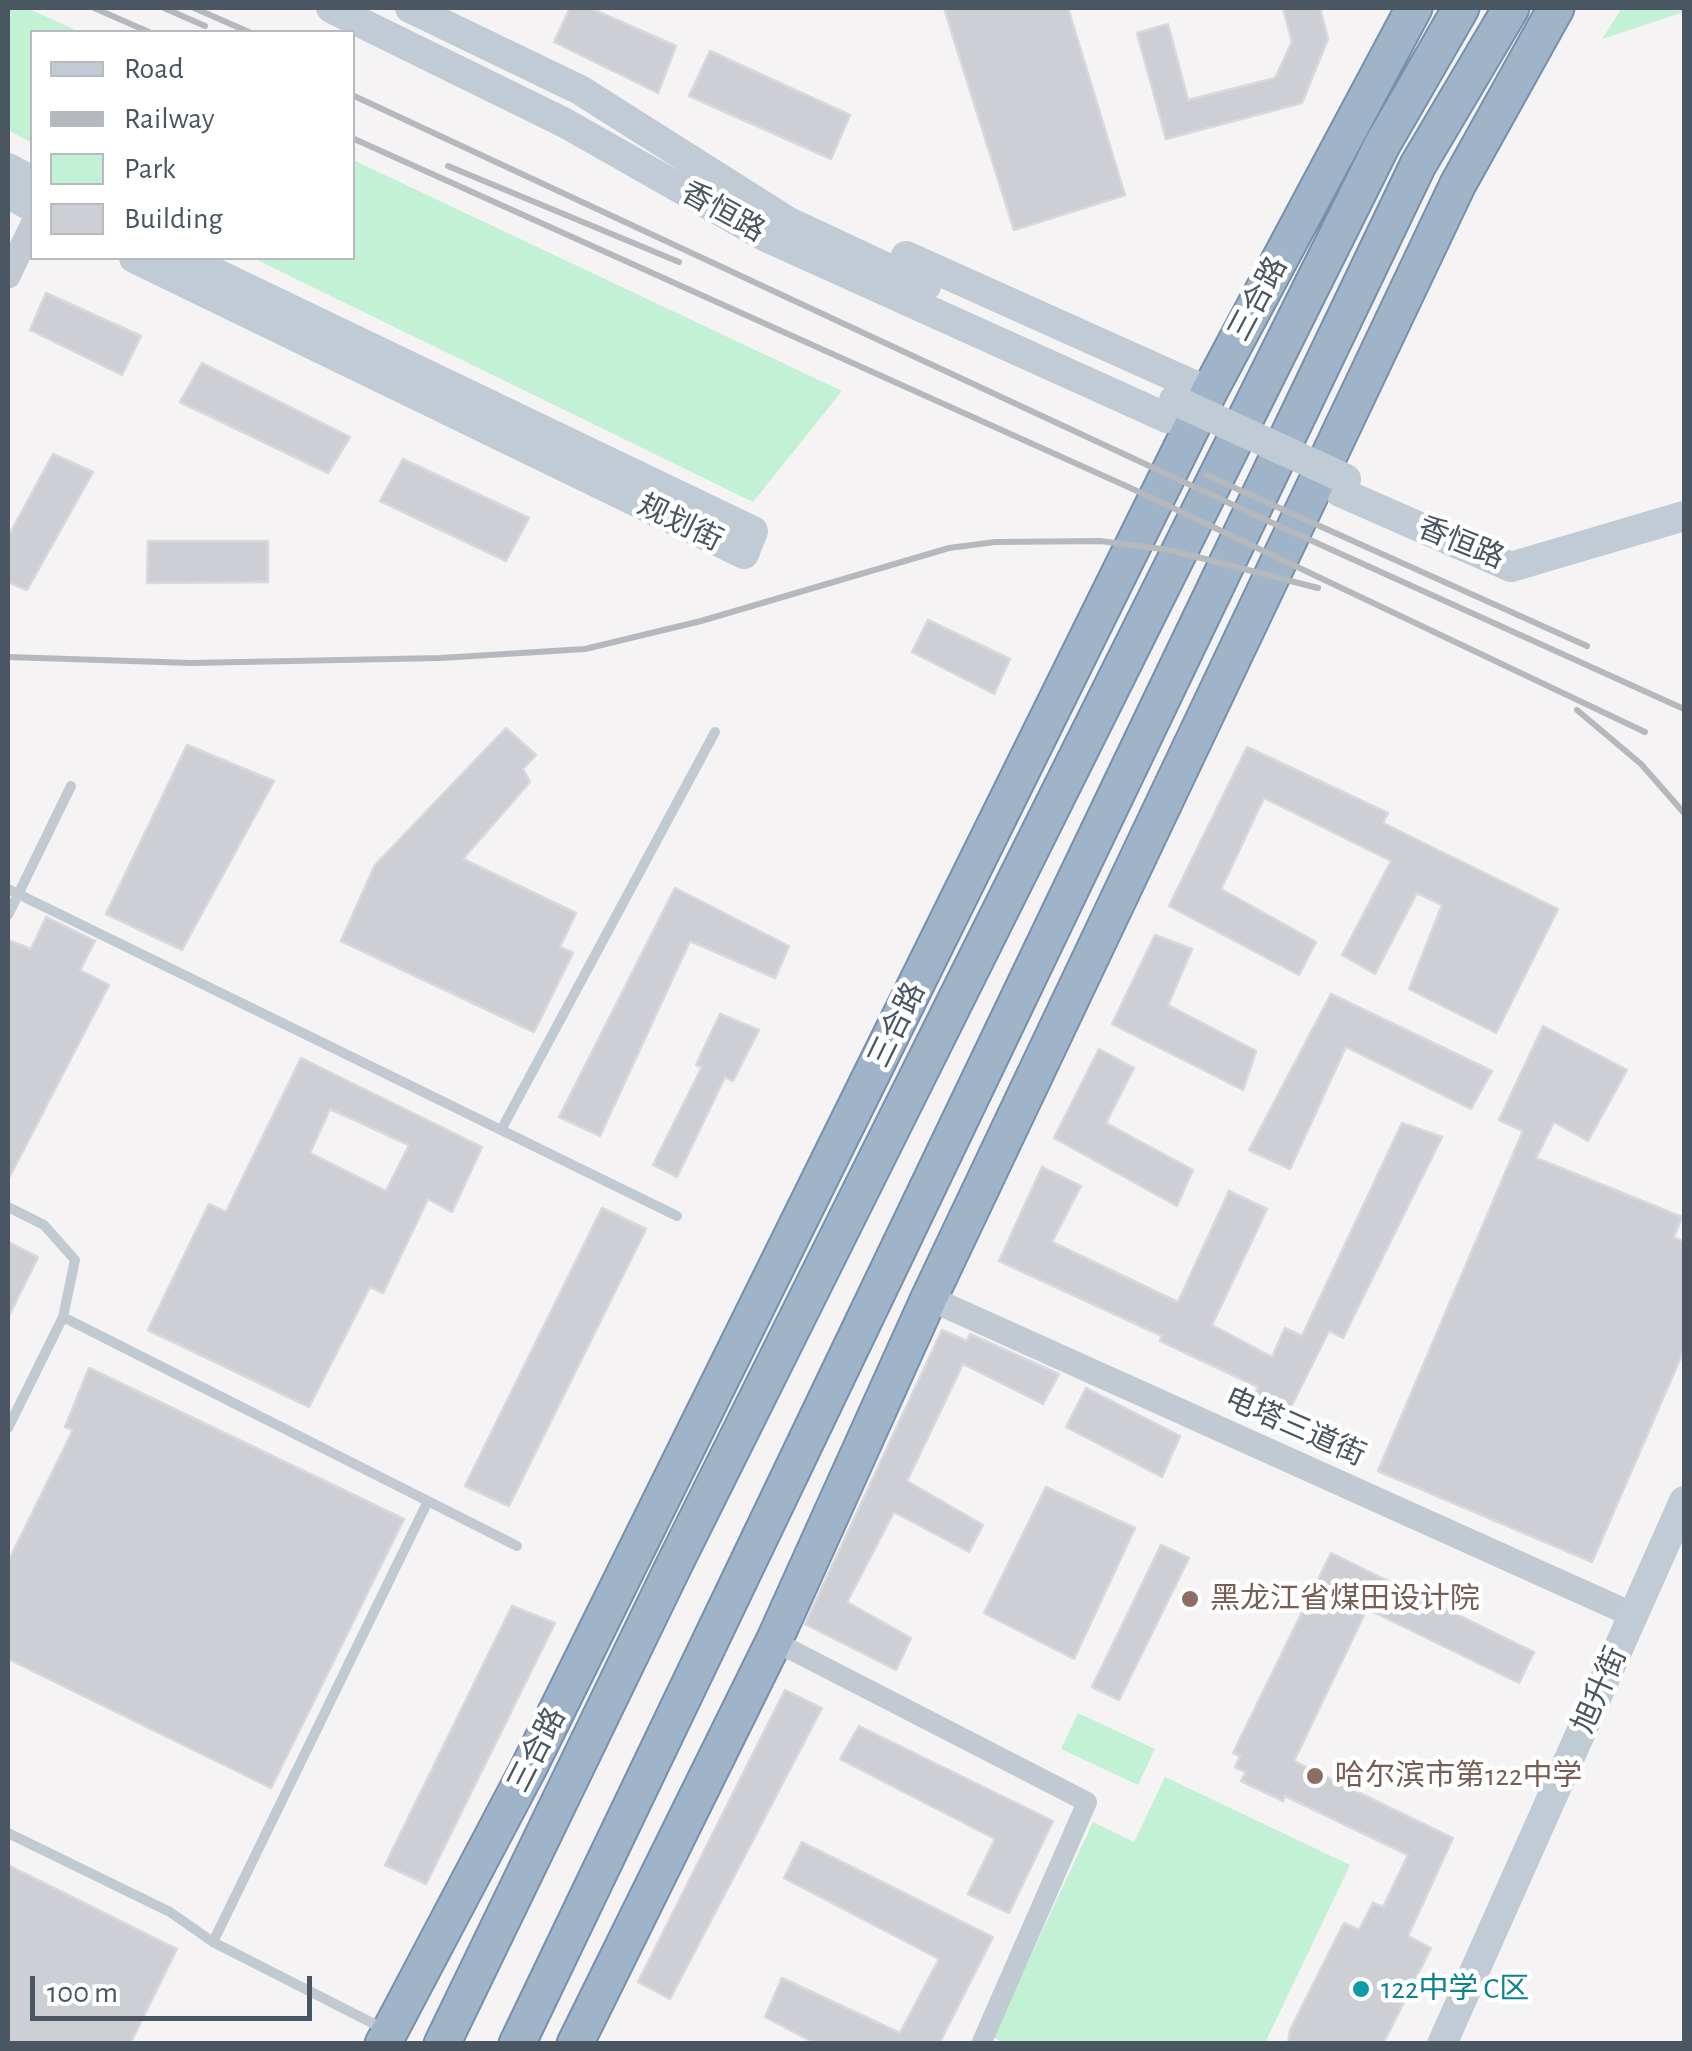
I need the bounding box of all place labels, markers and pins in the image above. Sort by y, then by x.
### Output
place label: 黑龙江省煤田设计院 [1210,1581,1480,1617]
marker: 黑龙江省煤田设计院 [1179,1588,1201,1610]
place label: 哈尔滨市第122中学 [1335,1758,1583,1794]
marker: 哈尔滨市第122中学 [1304,1765,1326,1787]
place label: 122中学 C区 [1381,1971,1529,2007]
marker: 122中学 C区 [1350,1978,1372,2000]

